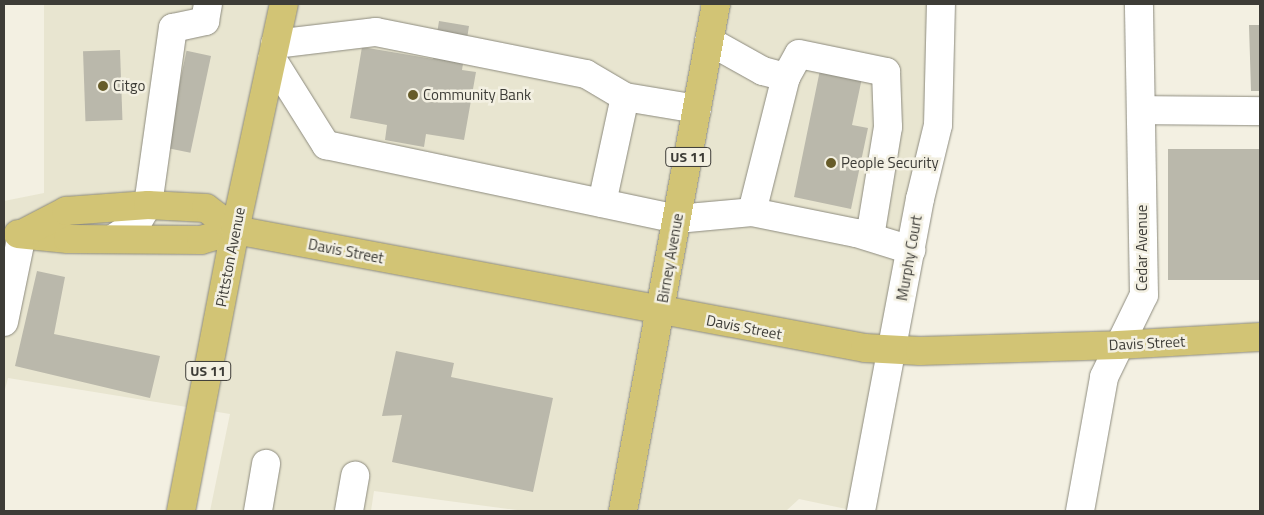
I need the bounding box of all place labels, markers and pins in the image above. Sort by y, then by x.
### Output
place label: Citgo [113,77,145,95]
marker: Citgo [97,80,109,92]
place label: Community Bank [423,86,531,104]
marker: Community Bank [407,89,419,101]
place label: People Security [841,154,939,172]
marker: People Security [825,157,837,169]

